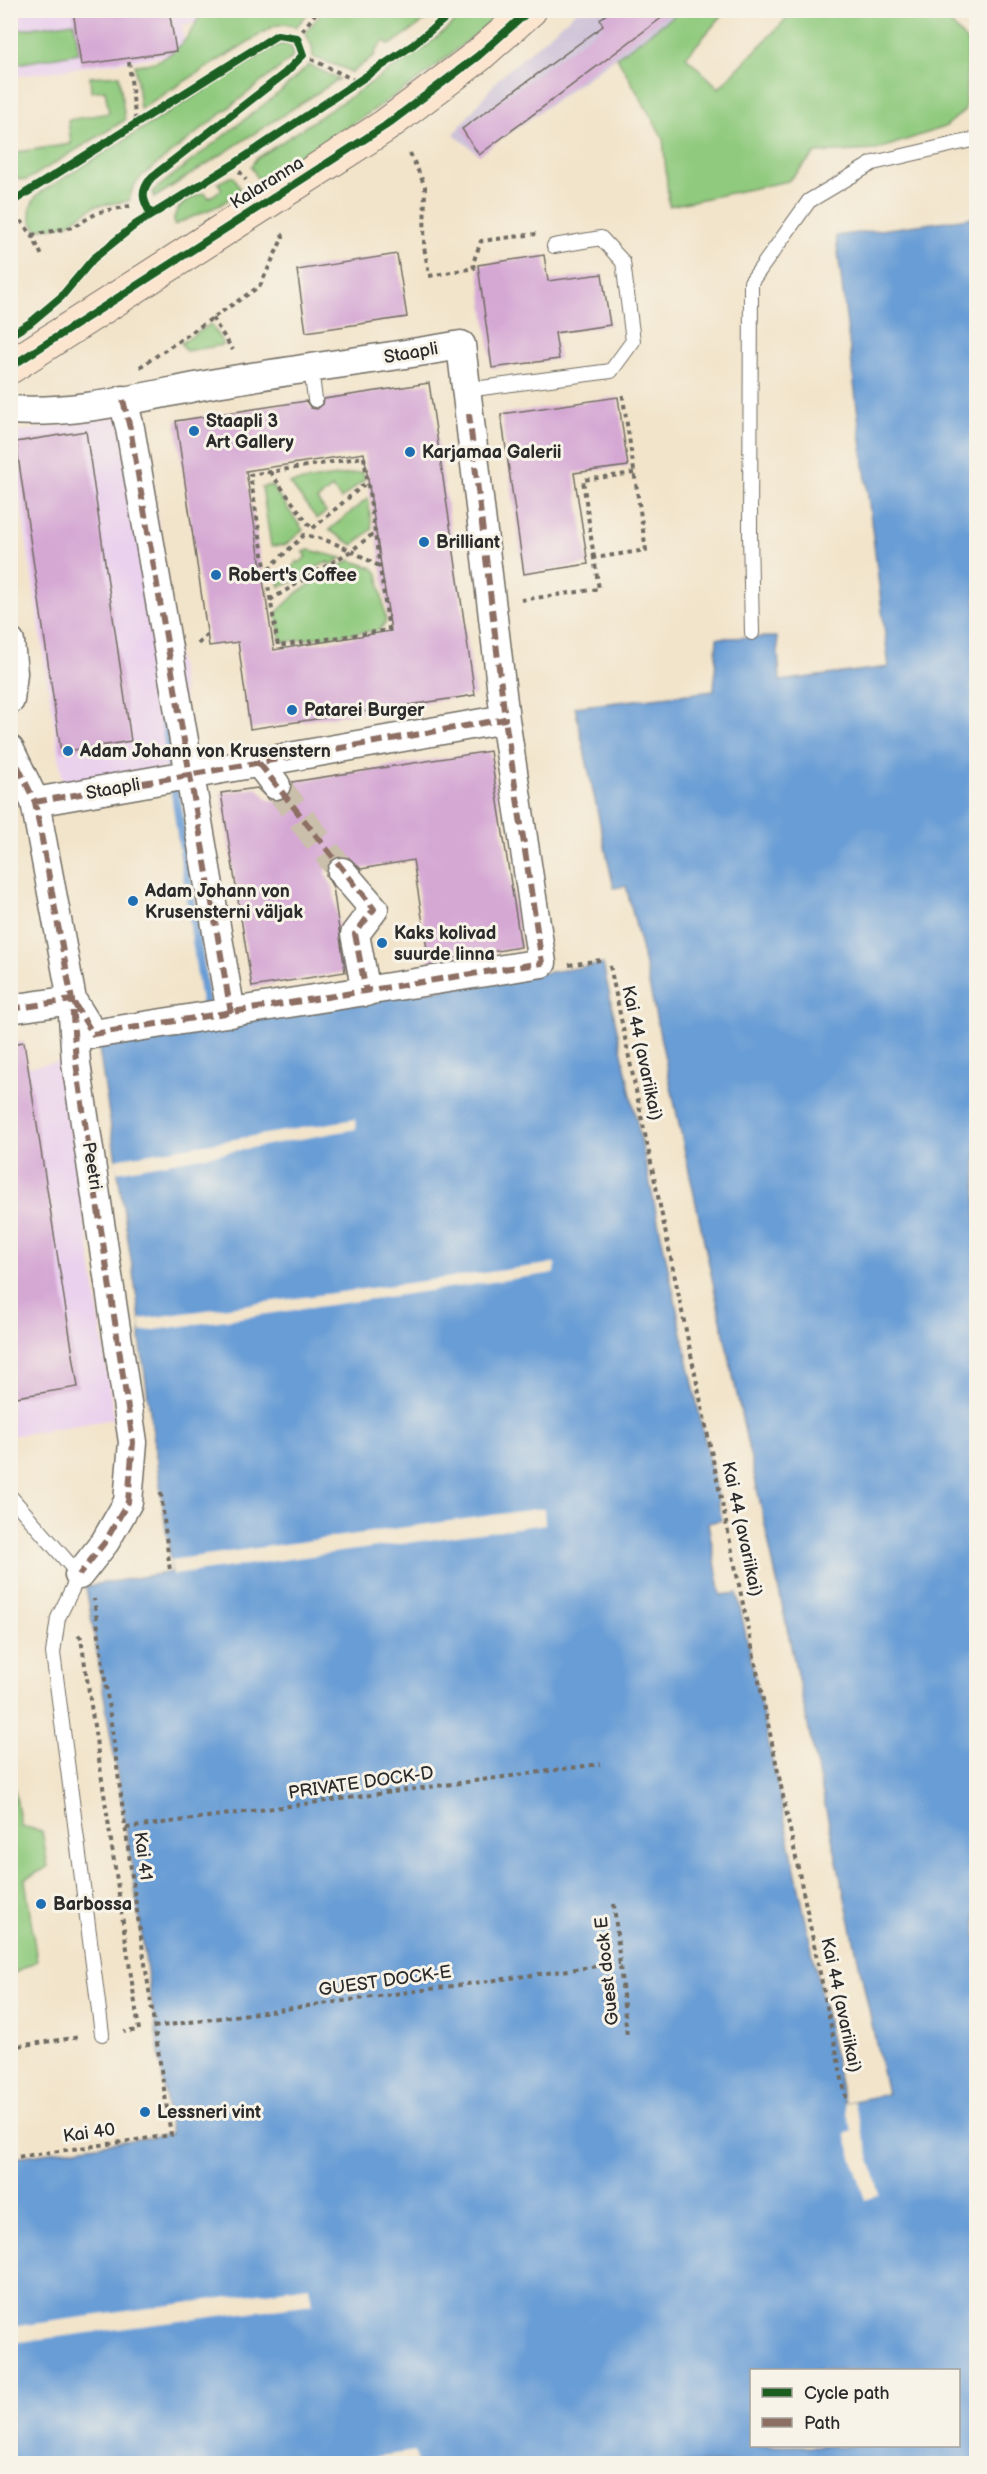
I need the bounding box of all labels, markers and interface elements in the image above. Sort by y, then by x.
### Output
street label: Kalaranna [226,152,308,214]
street label: Staapli [382,338,440,368]
place label: Staapli 3 Art Gallery [205,411,295,453]
marker: Staapli 3 Art Gallery [187,424,201,438]
place label: Karjamaa Galerii [422,442,561,463]
marker: Karjamaa Galerii [403,445,417,459]
place label: Brilliant [436,532,500,553]
marker: Brilliant [417,535,431,549]
place label: Robert's Coffee [228,565,357,586]
marker: Robert's Coffee [209,568,223,582]
place label: Patarei Burger [304,700,425,721]
marker: Patarei Burger [285,703,299,717]
place label: Adam Johann von Krusenstern [79,741,331,762]
marker: Adam Johann von Krusenstern [61,744,75,758]
street label: Staapli [84,774,142,804]
place label: Adam Johann von Krusensterni väljak [144,881,303,923]
marker: Adam Johann von Krusensterni väljak [126,894,140,908]
place label: Kaks kolivad suurde linna [394,923,496,965]
marker: Kaks kolivad suurde linna [375,936,389,950]
street label: Kai 44 (avariikai) [617,984,667,1122]
street label: Peetri [78,1141,106,1191]
street label: Kai 44 (avariikai) [717,1460,767,1598]
street label: PRIVATE DOCK-D [287,1762,435,1804]
street label: Kai 41 [130,1831,156,1881]
place label: Barbossa [53,1894,132,1915]
marker: Barbossa [34,1897,48,1911]
street label: Guest dock E [591,1915,623,2026]
street label: Kai 44 (avariikai) [816,1936,866,2074]
street label: GUEST DOCK-E [317,1961,453,2001]
place label: Lessneri vint [157,2102,261,2123]
marker: Lessneri vint [138,2105,152,2119]
street label: Kai 40 [62,2119,116,2147]
legend [750,2369,960,2447]
text: Cycle path [804,2383,890,2404]
text: Path [804,2413,840,2434]

